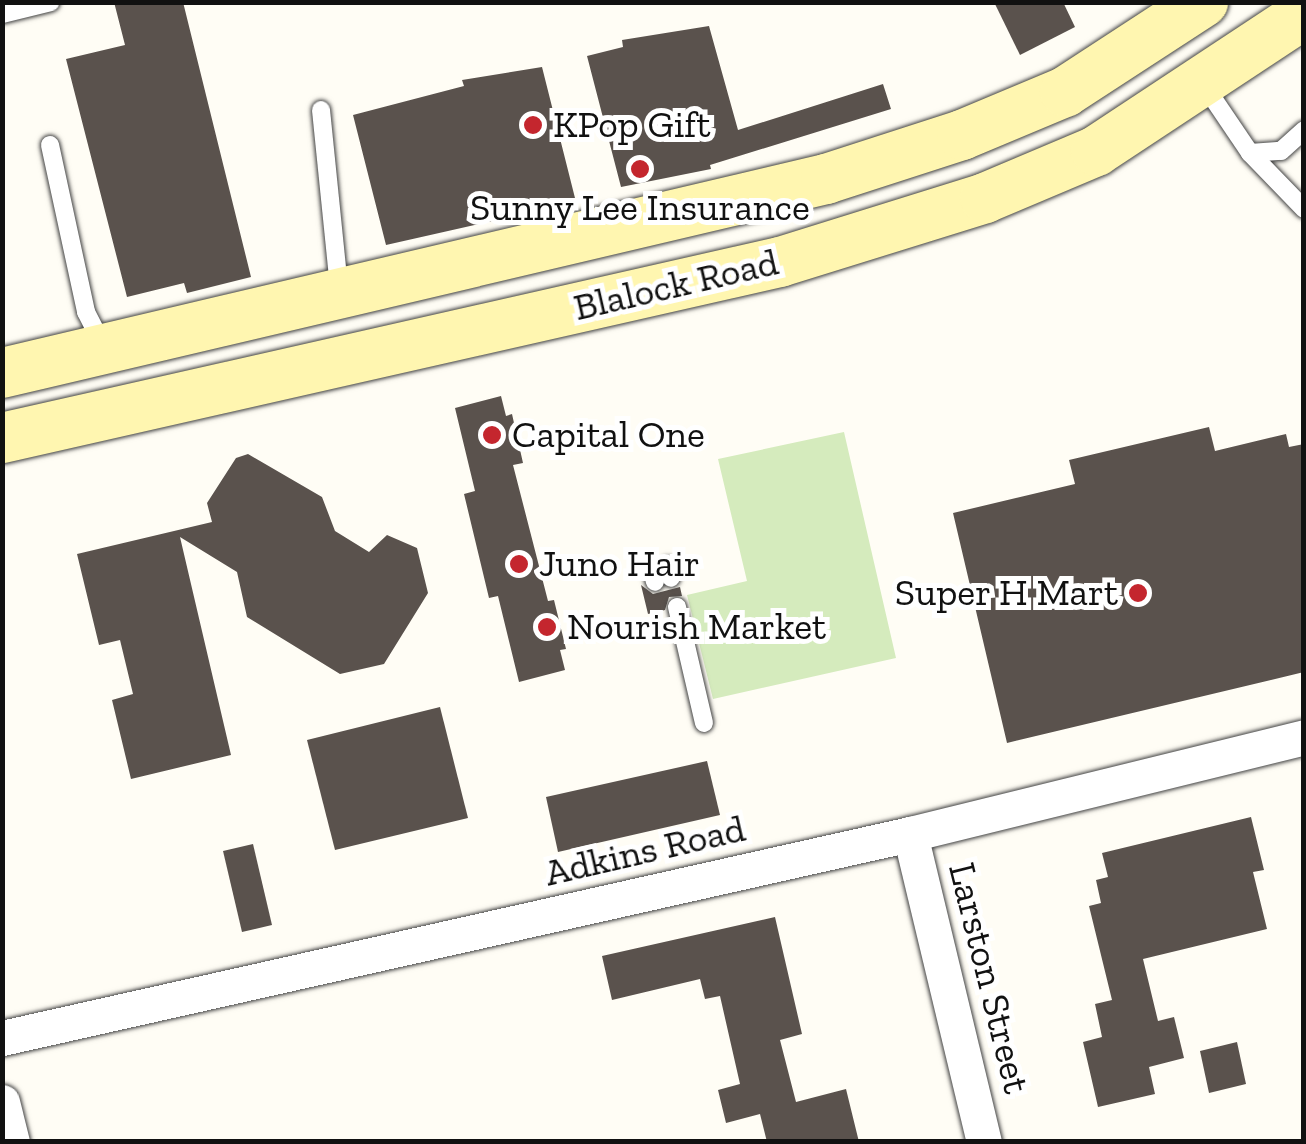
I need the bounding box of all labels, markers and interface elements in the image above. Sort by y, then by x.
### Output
place label: KPop Gift [553,102,711,148]
marker: KPop Gift [522,114,544,136]
marker: Sunny Lee Insurance [629,158,651,180]
place label: Sunny Lee Insurance [470,185,810,231]
street label: Blalock Road [569,239,783,331]
place label: Capital One [512,412,705,458]
marker: Capital One [481,424,503,446]
place label: Juno Hair [539,541,700,587]
marker: Juno Hair [508,553,530,575]
place label: Super H Mart [894,570,1118,616]
marker: Super H Mart [1127,582,1149,604]
place label: Nourish Market [567,604,826,650]
marker: Nourish Market [536,616,558,638]
street label: Adkins Road [540,806,750,896]
street label: Larston Street [938,858,1040,1098]

